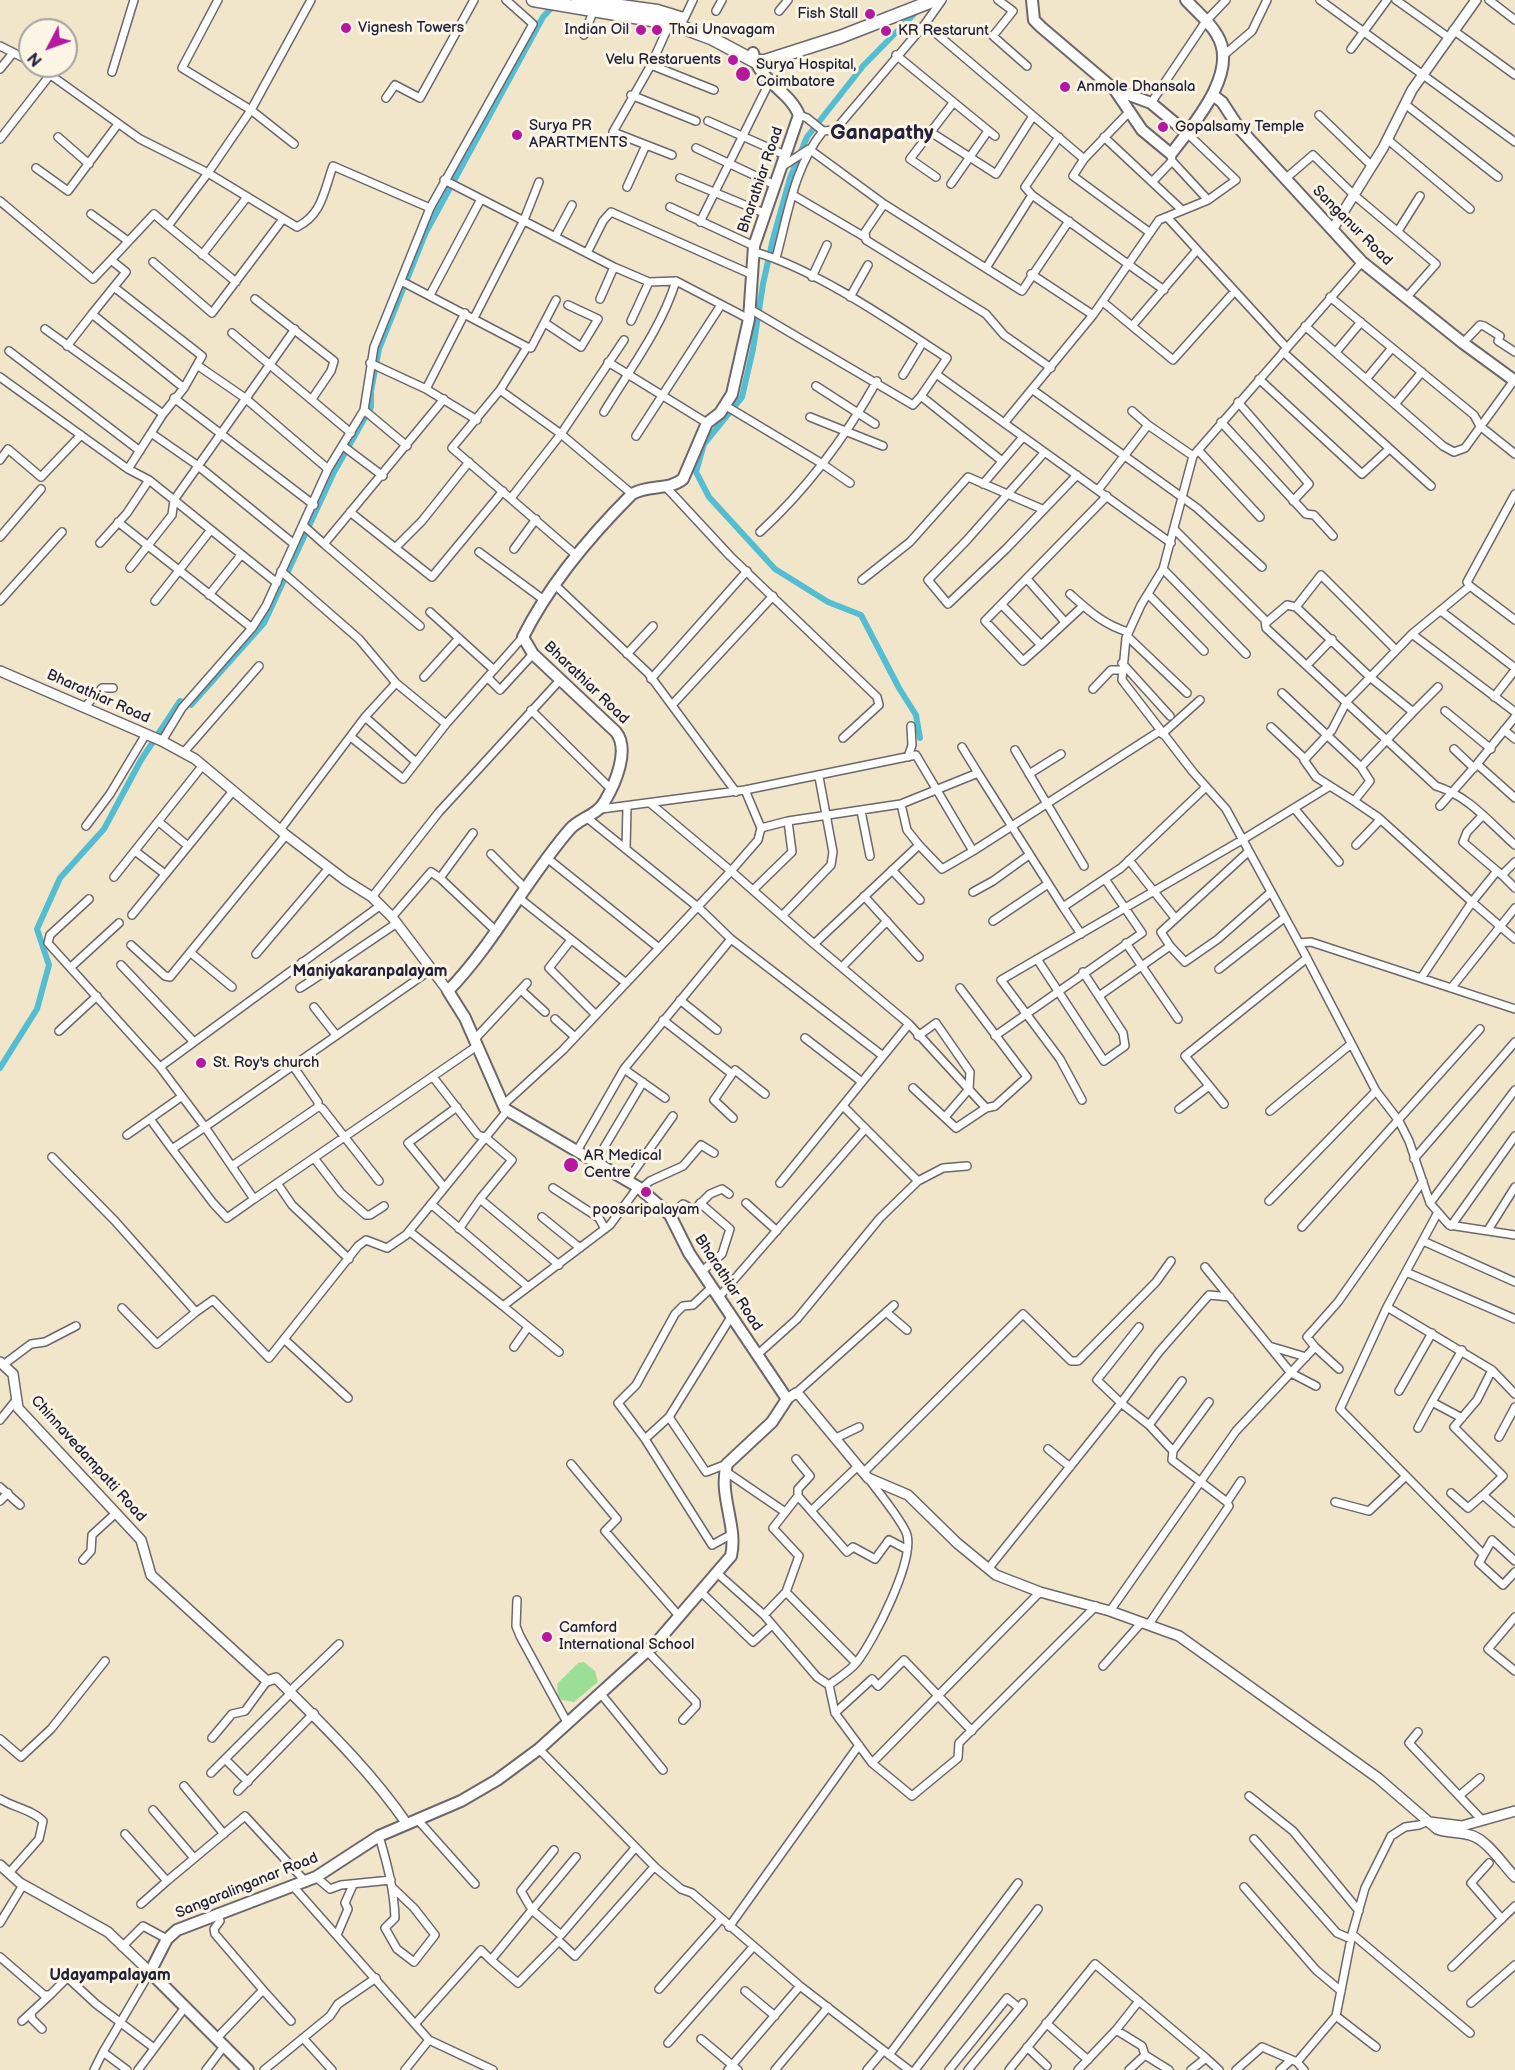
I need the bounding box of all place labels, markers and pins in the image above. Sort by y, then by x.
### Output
place label: Fish Stall [797,5,858,23]
marker: Fish Stall [863,7,877,21]
place label: Vignesh Towers [358,19,464,37]
marker: Vignesh Towers [339,21,353,35]
place label: Indian Oil [565,21,629,39]
place label: Thai Unavagam [669,21,775,39]
place label: KR Restarunt [898,22,989,40]
marker: Indian Oil [634,23,648,37]
marker: Thai Unavagam [650,23,664,37]
marker: KR Restarunt [879,24,893,38]
place label: Velu Restaruents [606,51,721,69]
marker: Velu Restaruents [726,53,740,67]
place label: Surya Hospital, Coimbatore [756,56,856,91]
marker: Surya Hospital, Coimbatore [734,65,752,83]
place label: Anmole Dhansala [1077,78,1196,96]
marker: Anmole Dhansala [1058,80,1072,94]
place label: Surya PR APARTMENTS [529,117,628,152]
place label: Gopalsamy Temple [1175,118,1304,136]
marker: Gopalsamy Temple [1156,120,1170,134]
marker: Surya PR APARTMENTS [510,128,524,142]
place label: St. Roy's church [213,1054,319,1072]
marker: St. Roy's church [194,1056,208,1070]
place label: AR Medical Centre [584,1147,662,1182]
marker: AR Medical Centre [562,1156,580,1174]
marker: poosaripalayam [639,1185,653,1199]
place label: poosaripalayam [593,1201,699,1219]
place label: Camford International School [559,1619,694,1654]
marker: Camford International School [540,1630,554,1644]

